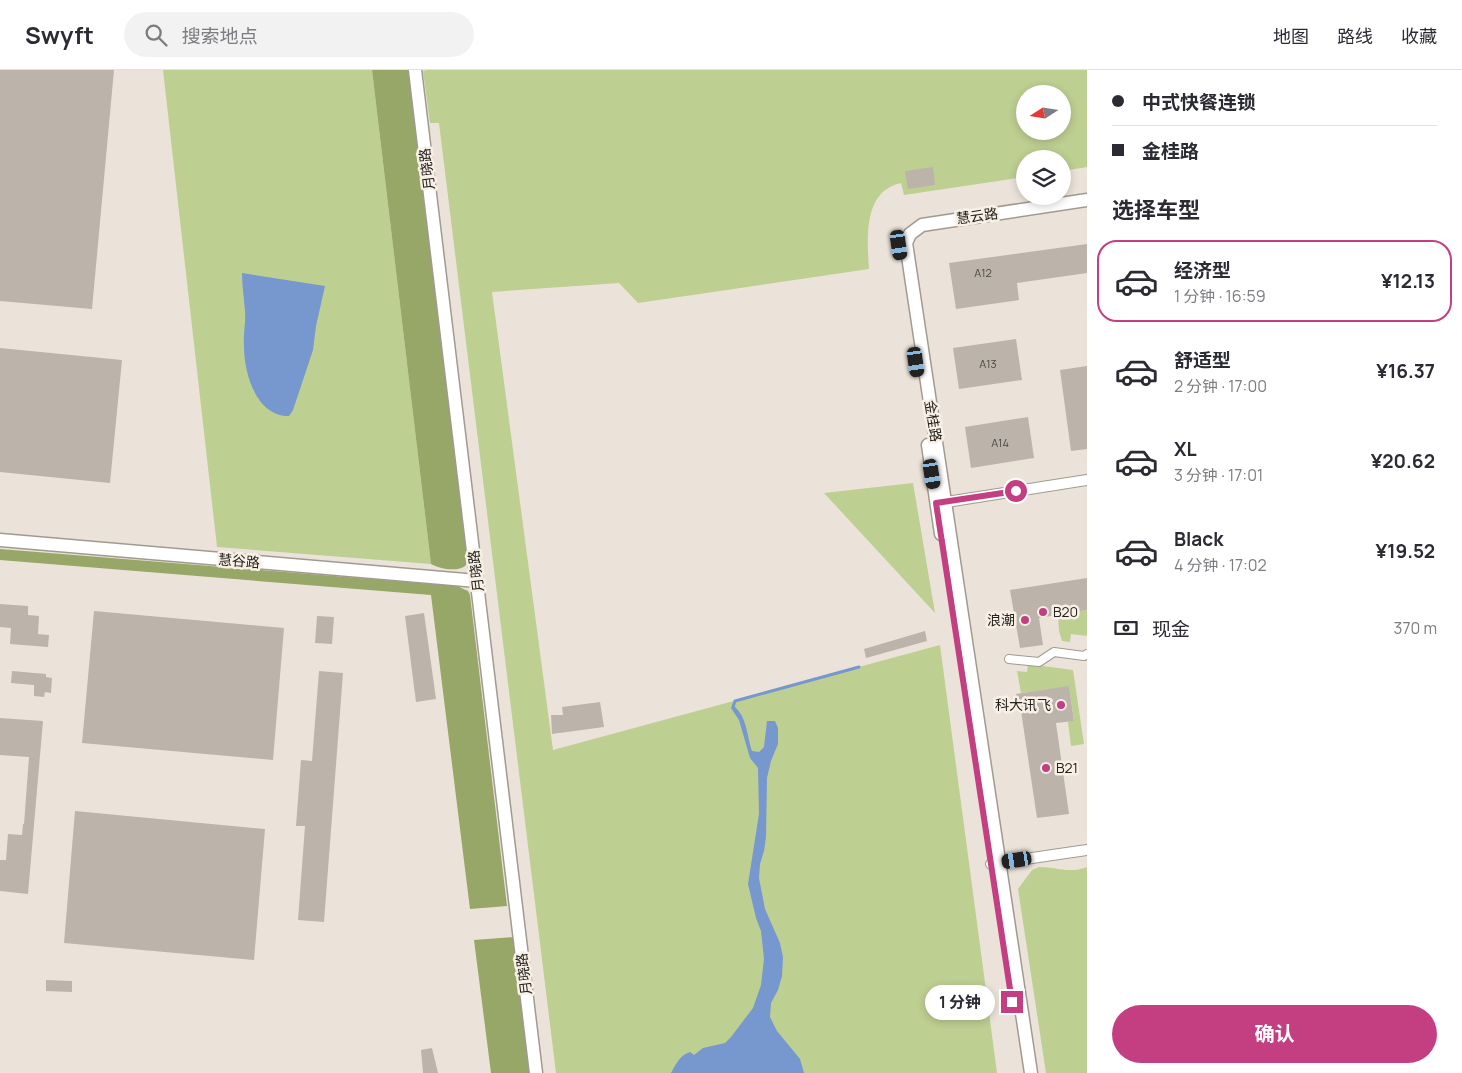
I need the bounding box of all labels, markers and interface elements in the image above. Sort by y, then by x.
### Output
search box [124,12,474,57]
text: Swyft [25,18,94,51]
icon: search [142,21,170,49]
text: 搜索地点 [182,23,258,49]
text: 地图 [1273,24,1309,48]
text: 路线 [1337,24,1373,48]
text: 收藏 [1401,24,1437,48]
north arrow [1016,85,1071,140]
map controls [1016,85,1071,205]
text: 中式快餐连锁 [1142,89,1256,115]
text: 金桂路 [1142,138,1199,164]
street label: 月晓路 [415,147,438,191]
button: layers [1016,150,1071,205]
text: 选择车型 [1112,195,1200,225]
street label: 慧云路 [955,203,999,228]
car [889,229,908,261]
text: 经济型 [1174,257,1231,283]
icon: car [1114,259,1159,304]
house number: A12 [974,265,992,280]
text: ¥12.13 [1381,268,1435,294]
text: 1 分钟 · 16:59 [1174,285,1266,307]
car [906,346,925,378]
text: 舒适型 [1174,347,1231,373]
icon: car [1114,349,1159,394]
house number: A13 [979,356,997,371]
text: ¥16.37 [1376,358,1435,384]
text: 2 分钟 · 17:00 [1174,375,1267,397]
street label: 金桂路 [921,399,946,443]
house number: A14 [991,435,1009,450]
text: XL [1174,436,1197,462]
icon: car [1114,439,1159,484]
text: ¥20.62 [1371,448,1435,474]
car [922,458,941,490]
text: 3 分钟 · 17:01 [1174,464,1263,486]
route start [1005,480,1027,502]
text: Black [1174,526,1223,552]
icon: car [1114,529,1159,574]
text: ¥19.52 [1376,538,1435,564]
street label: 慧谷路 [217,549,261,572]
street label: 月晓路 [464,549,487,593]
text: 4 分钟 · 17:02 [1174,554,1267,576]
place label: B20 [1053,602,1078,621]
marker: B20 [1037,606,1049,618]
place label: 浪潮 [987,610,1015,629]
marker: 浪潮 [1019,614,1031,626]
icon: cash [1112,614,1140,642]
text: 现金 [1152,616,1190,642]
text: 370 m [1394,617,1437,639]
place label: 科大讯飞 [995,695,1051,714]
marker: 科大讯飞 [1055,699,1067,711]
place label: B21 [1056,758,1078,777]
marker: B21 [1040,762,1052,774]
car [1001,850,1032,870]
street label: 月晓路 [512,952,535,996]
callout: 1 分钟 [924,984,994,1020]
text: 1 分钟 [939,991,981,1013]
route end [1001,991,1023,1013]
button: 确认 [1112,1005,1437,1063]

